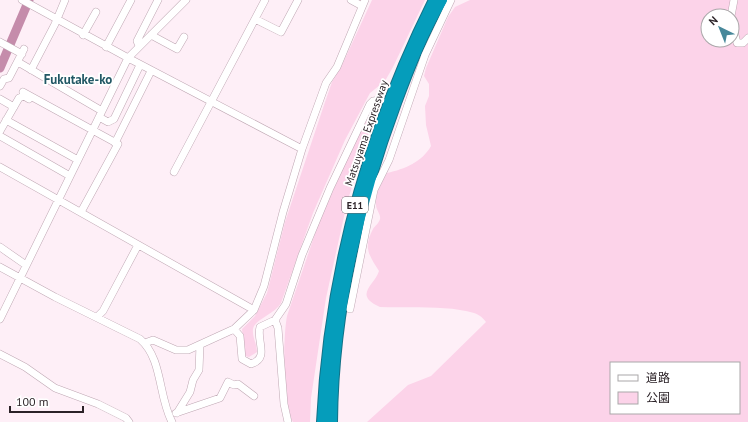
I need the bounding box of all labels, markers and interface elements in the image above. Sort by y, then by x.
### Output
north arrow [700,8,740,48]
text: N [706,13,721,28]
district label: Fukutake-ko [44,71,112,88]
street label: Matsuyama Expressway [341,77,391,188]
road number: E11 [342,197,368,213]
legend [610,362,740,414]
text: 道路 [646,370,670,385]
scale bar [10,388,83,414]
text: 公園 [646,390,670,405]
text: 100 m [16,394,49,409]

